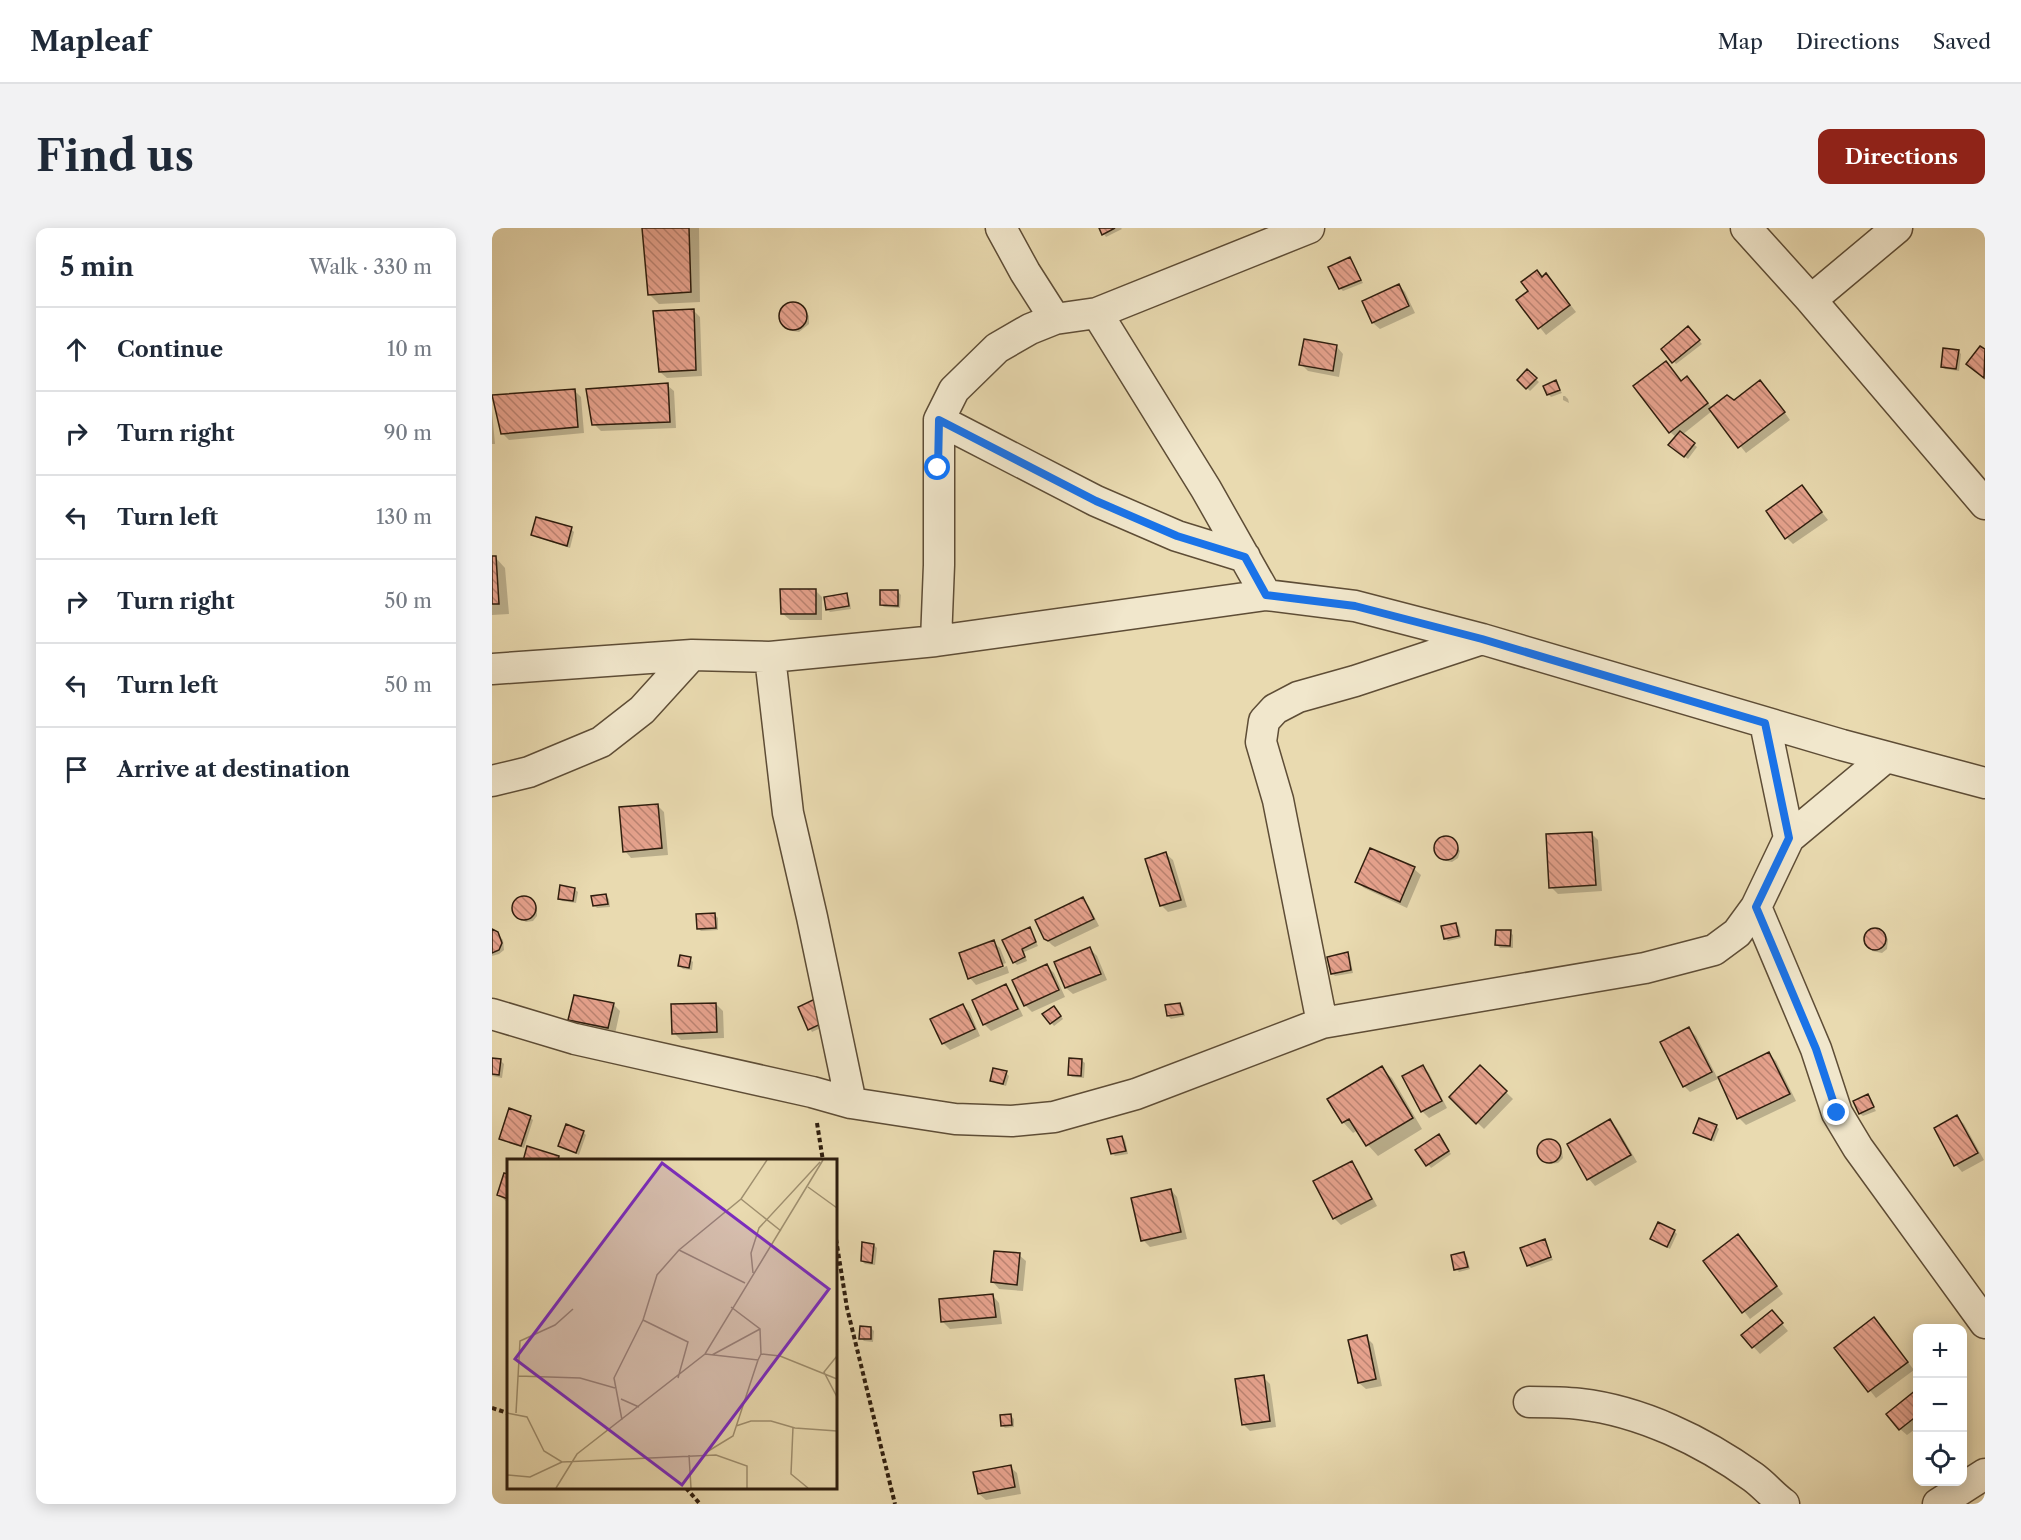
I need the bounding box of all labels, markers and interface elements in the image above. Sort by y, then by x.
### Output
text: Mapleaf [30,24,149,58]
text: Map [1718,29,1763,54]
text: Directions [1796,29,1900,54]
text: Saved [1933,29,1991,54]
button: Directions [1818,129,1985,184]
text: Find us [36,130,194,182]
text: 5 min [60,251,134,283]
text: Walk · 330 m [309,255,432,279]
icon: ahead [60,333,93,366]
text: Continue [117,336,223,363]
text: 10 m [387,337,432,361]
icon: right [60,417,93,450]
text: Turn right [117,420,235,447]
text: 90 m [384,421,432,445]
route start [924,454,950,480]
icon: left [60,501,93,534]
text: Turn left [117,504,218,531]
text: 130 m [376,505,432,529]
icon: right [60,585,93,618]
text: Turn right [117,588,235,615]
text: 50 m [385,589,432,613]
icon: left [60,669,93,702]
text: Turn left [117,672,218,699]
text: 50 m [385,673,432,697]
icon: arrive [60,753,93,786]
text: Arrive at destination [117,756,350,783]
route end [1823,1099,1849,1125]
inset map [507,1159,837,1489]
map controls [1913,1324,1967,1486]
button: + [1913,1324,1967,1378]
button: − [1913,1378,1967,1432]
button: locate [1913,1432,1967,1486]

